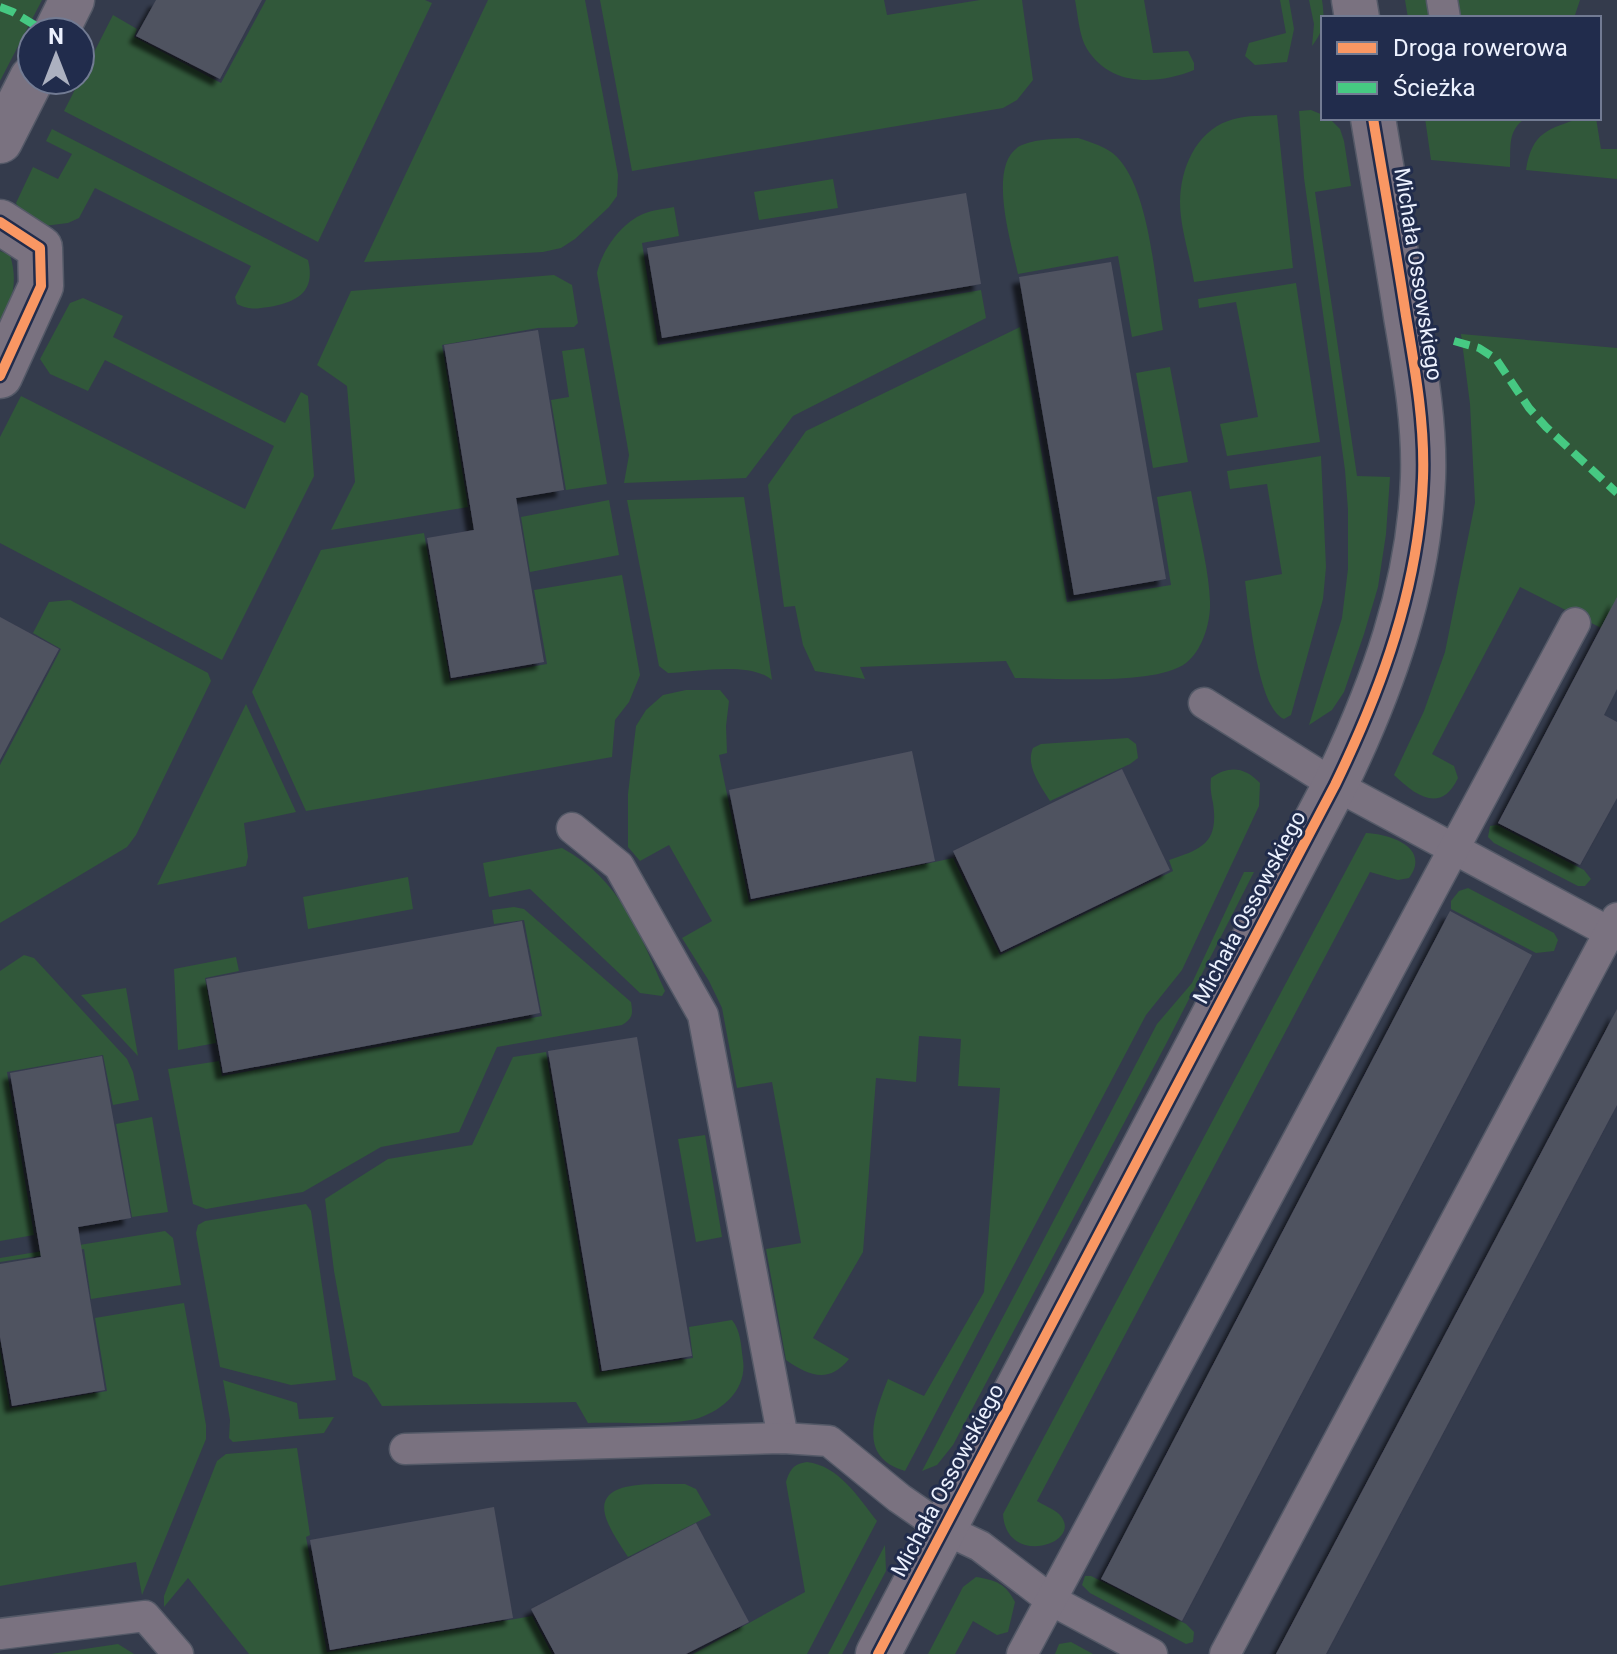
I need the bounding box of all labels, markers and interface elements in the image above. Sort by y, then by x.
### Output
north arrow [16,16,96,96]
legend [1321,16,1601,120]
text: N [48,24,64,49]
text: Droga rowerowa [1393,34,1568,62]
text: Ścieżka [1393,74,1476,102]
street label: Michała Ossowskiego [1389,166,1448,382]
street label: Michała Ossowskiego [1188,806,1311,1008]
street label: Michała Ossowskiego [886,1379,1009,1581]

